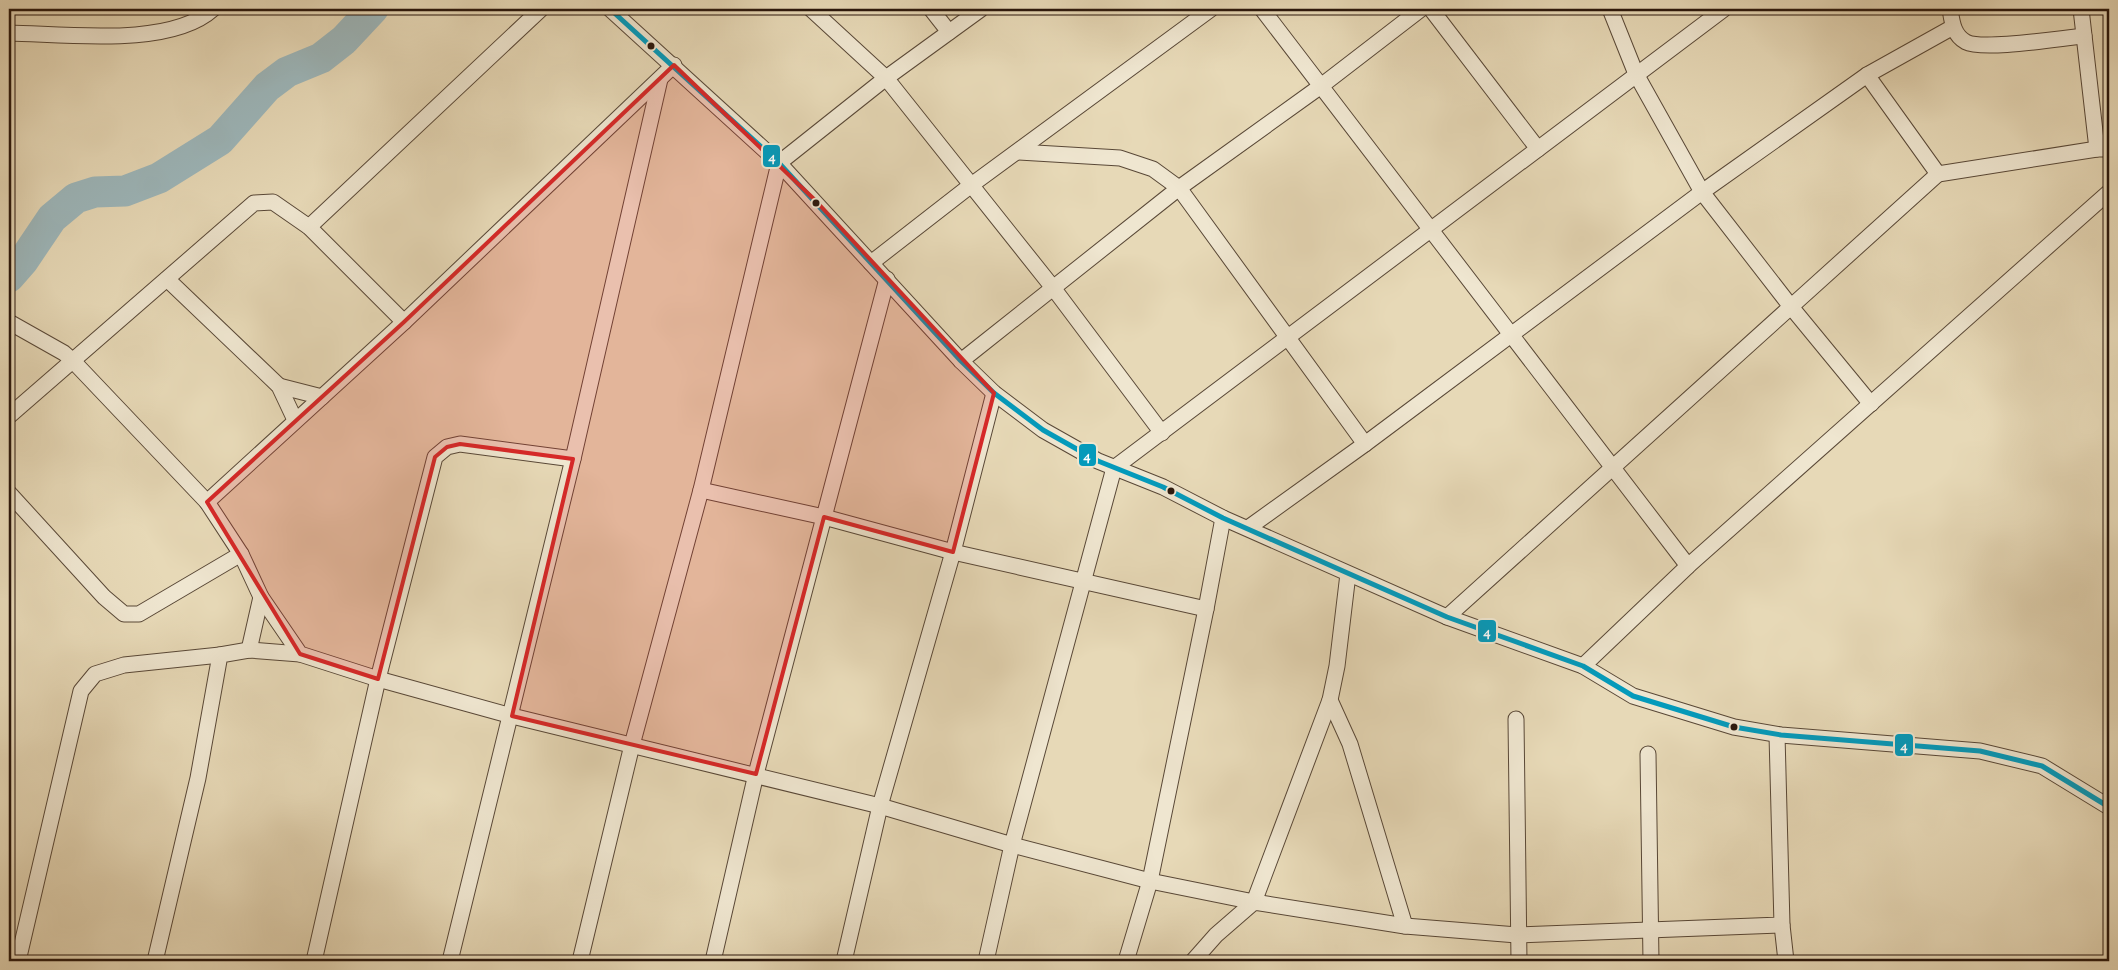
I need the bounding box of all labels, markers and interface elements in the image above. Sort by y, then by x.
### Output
unlabelled marker [646,41,656,51]
line badge: 4 [762,144,781,168]
text: 4 [767,148,776,168]
unlabelled marker [811,198,821,208]
line badge: 4 [1078,443,1097,467]
text: 4 [1082,447,1091,467]
unlabelled marker [1166,486,1176,496]
line badge: 4 [1477,619,1497,643]
text: 4 [1482,623,1491,643]
unlabelled marker [1729,722,1739,732]
line badge: 4 [1894,733,1914,757]
text: 4 [1899,737,1908,757]

